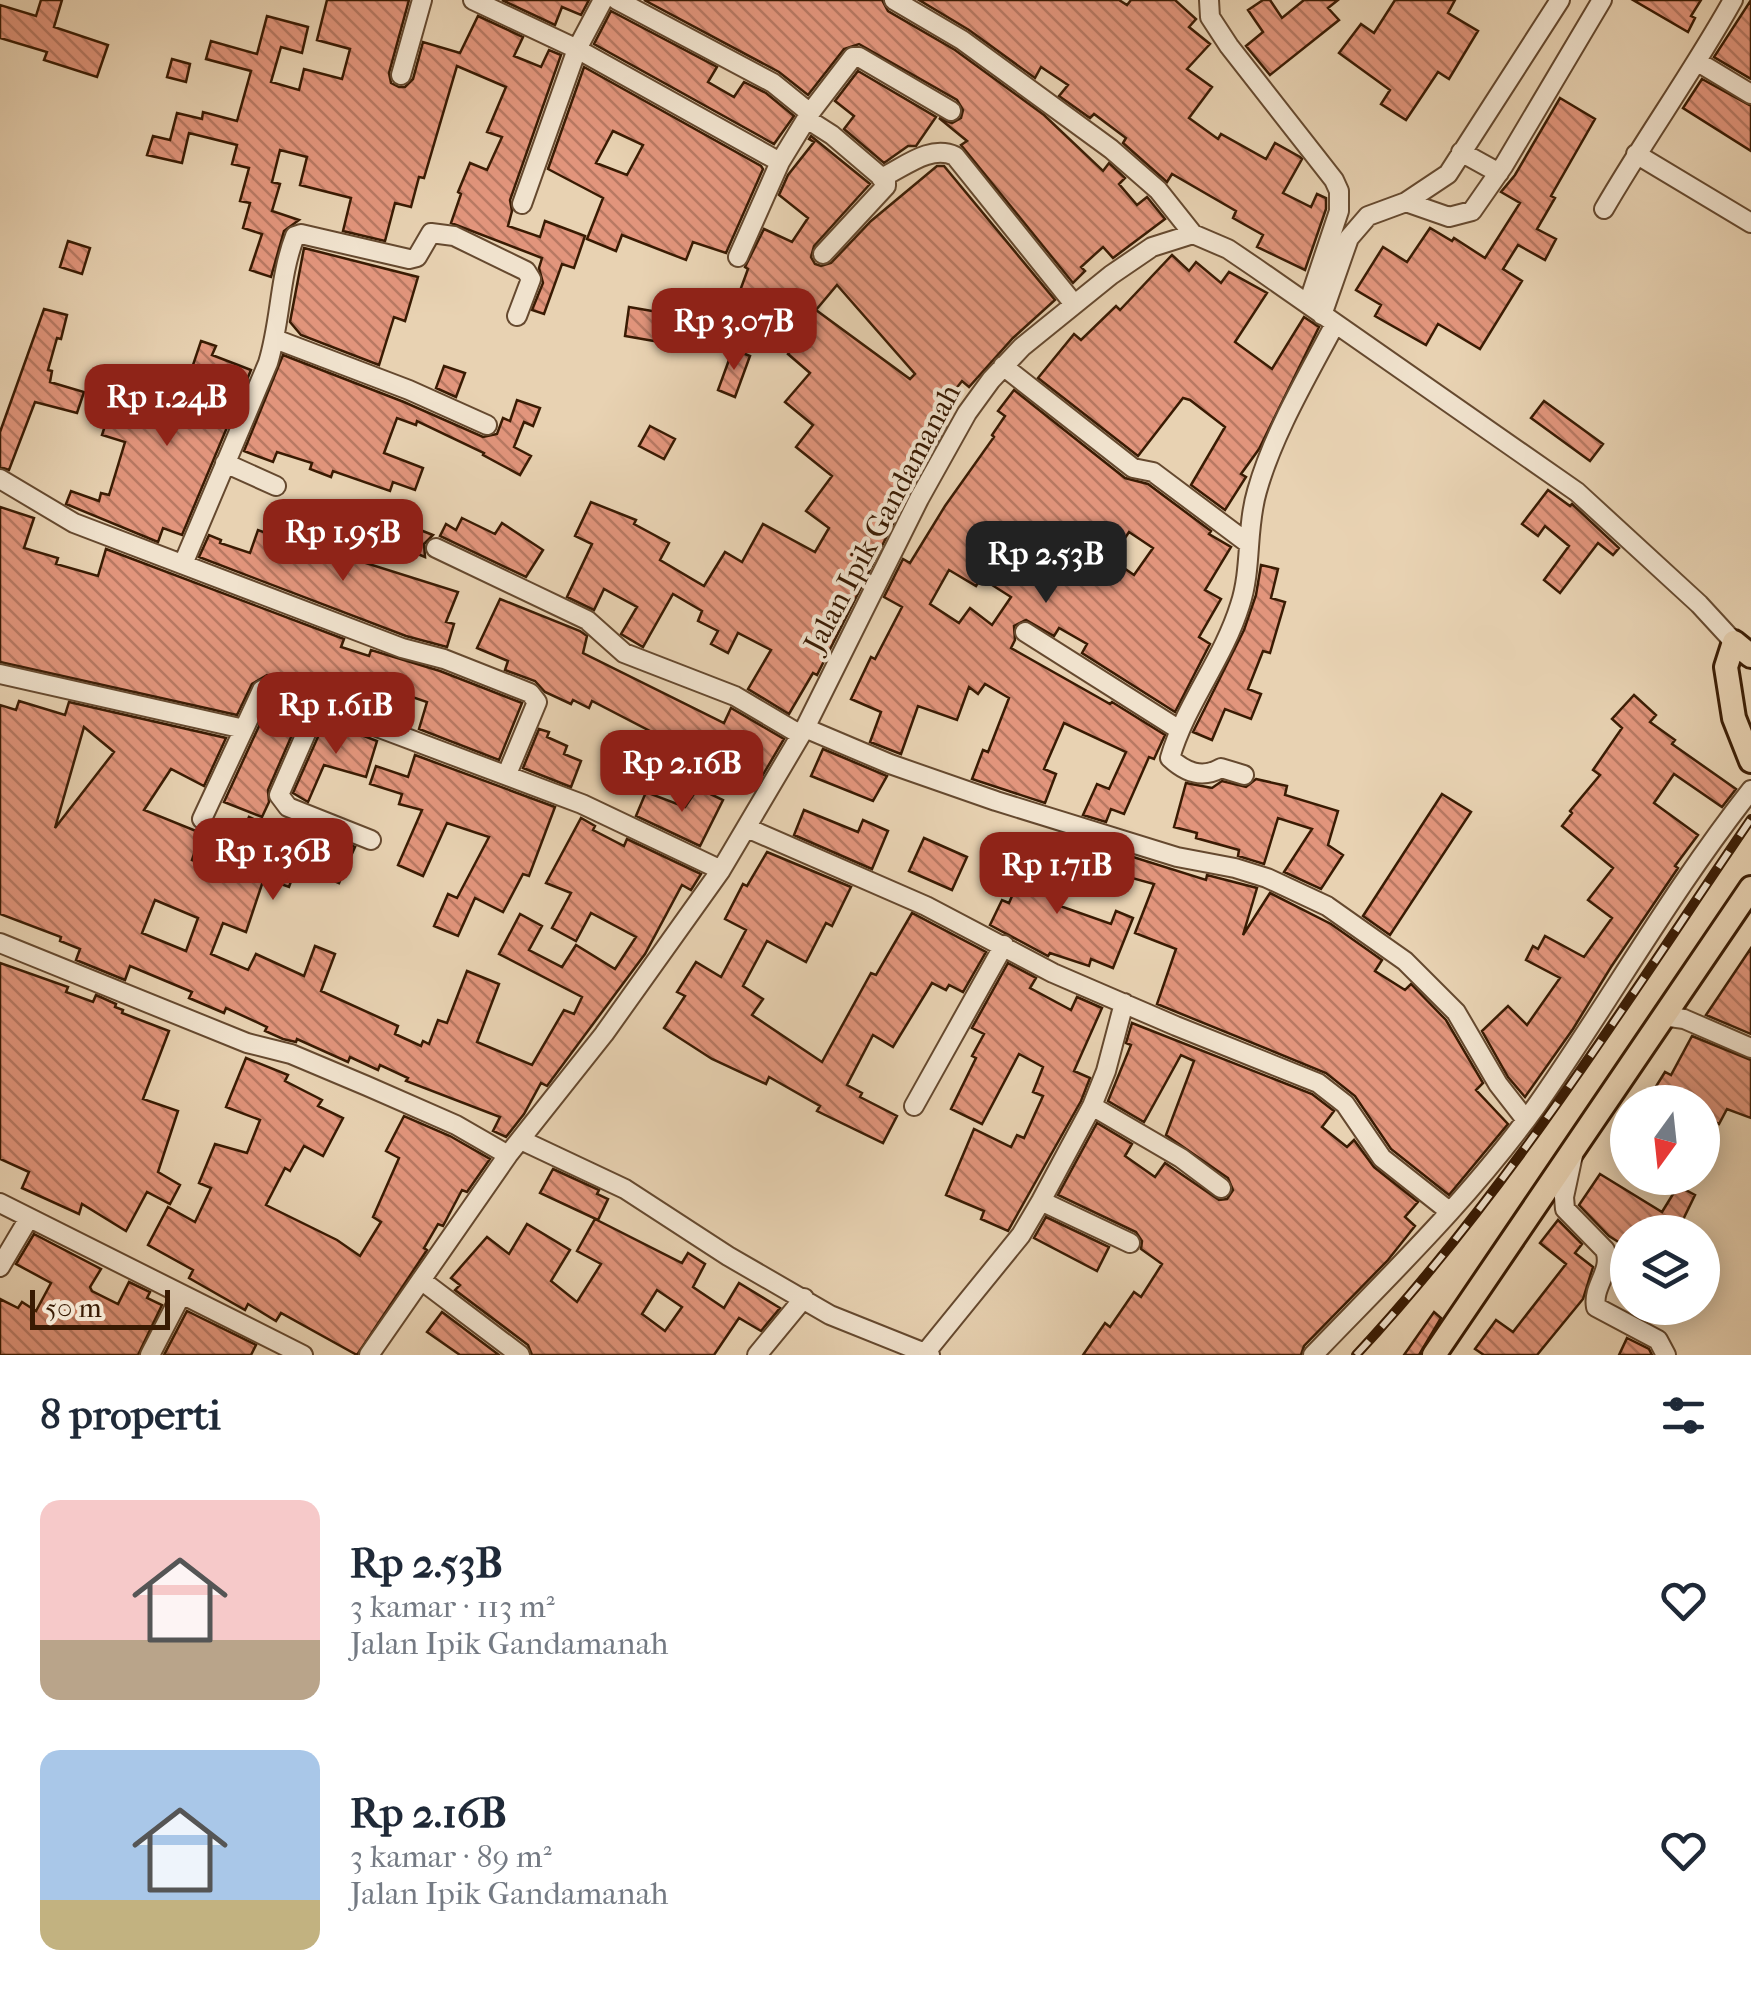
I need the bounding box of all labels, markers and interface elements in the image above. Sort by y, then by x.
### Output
pin: Rp 3.07B [631,288,837,373]
text: Rp 3.07B [674,302,794,339]
pin: Rp 1.24B [64,364,270,449]
text: Rp 1.24B [106,378,228,415]
street label: Jalan Ipik Gandamanah [796,378,968,660]
pin: Rp 1.95B [240,499,446,584]
text: Rp 1.95B [285,513,401,550]
pin: Rp 2.53B [943,521,1149,606]
text: Rp 2.53B [988,535,1104,572]
pin: Rp 1.61B [233,672,439,757]
text: Rp 1.61B [279,686,393,723]
pin: Rp 2.16B [579,730,785,815]
text: Rp 2.16B [622,744,742,781]
pin: Rp 1.36B [170,818,376,903]
text: Rp 1.36B [215,832,331,869]
pin: Rp 1.71B [954,832,1160,917]
text: Rp 1.71B [1002,846,1112,883]
north arrow [1610,1085,1720,1195]
map controls [1610,1085,1720,1325]
button: layers [1610,1215,1720,1325]
scale bar [30,1285,170,1330]
text: 50 m [45,1291,102,1324]
icon: filters [1656,1388,1711,1443]
text: 8 properti [40,1391,221,1440]
text: Rp 2.53B [350,1539,503,1588]
icon: home [120,1540,240,1660]
icon: heart [1656,1573,1711,1628]
text: 3 kamar · 113 m² [350,1588,555,1625]
text: Jalan Ipik Gandamanah [350,1625,668,1662]
text: Rp 2.16B [350,1789,507,1838]
icon: home [120,1790,240,1910]
icon: heart [1656,1823,1711,1878]
text: 3 kamar · 89 m² [350,1838,552,1875]
text: Jalan Ipik Gandamanah [350,1875,668,1912]

